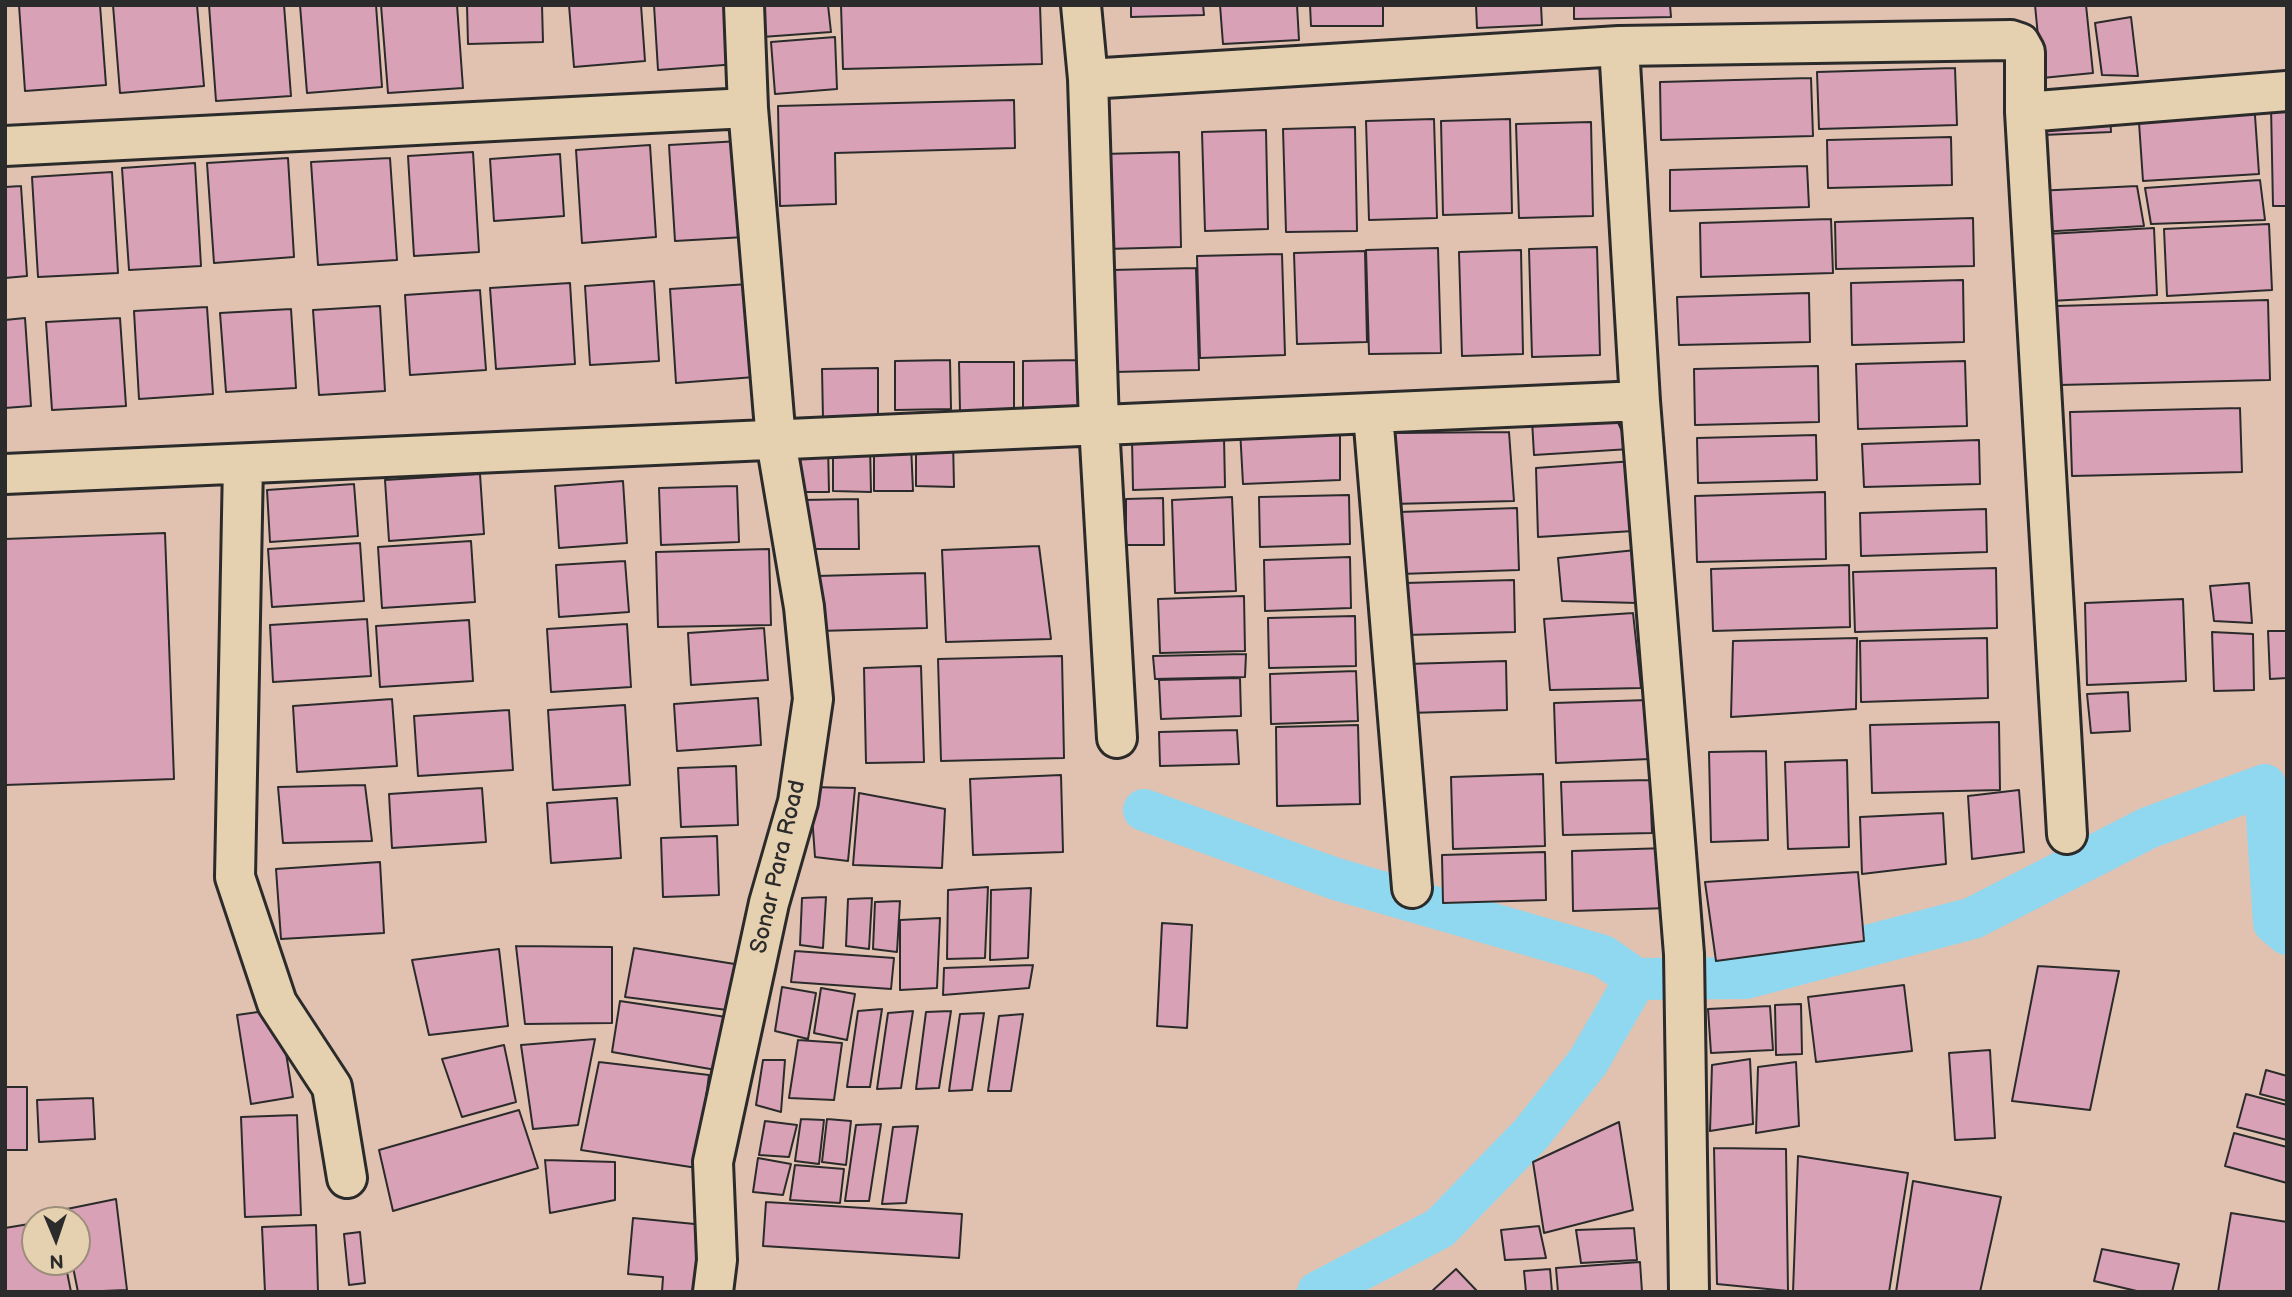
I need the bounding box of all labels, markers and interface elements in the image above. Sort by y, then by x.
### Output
street label: Sonar Para Road [746,778,812,956]
north arrow [21,1206,91,1276]
text: N [49,1249,64,1272]

